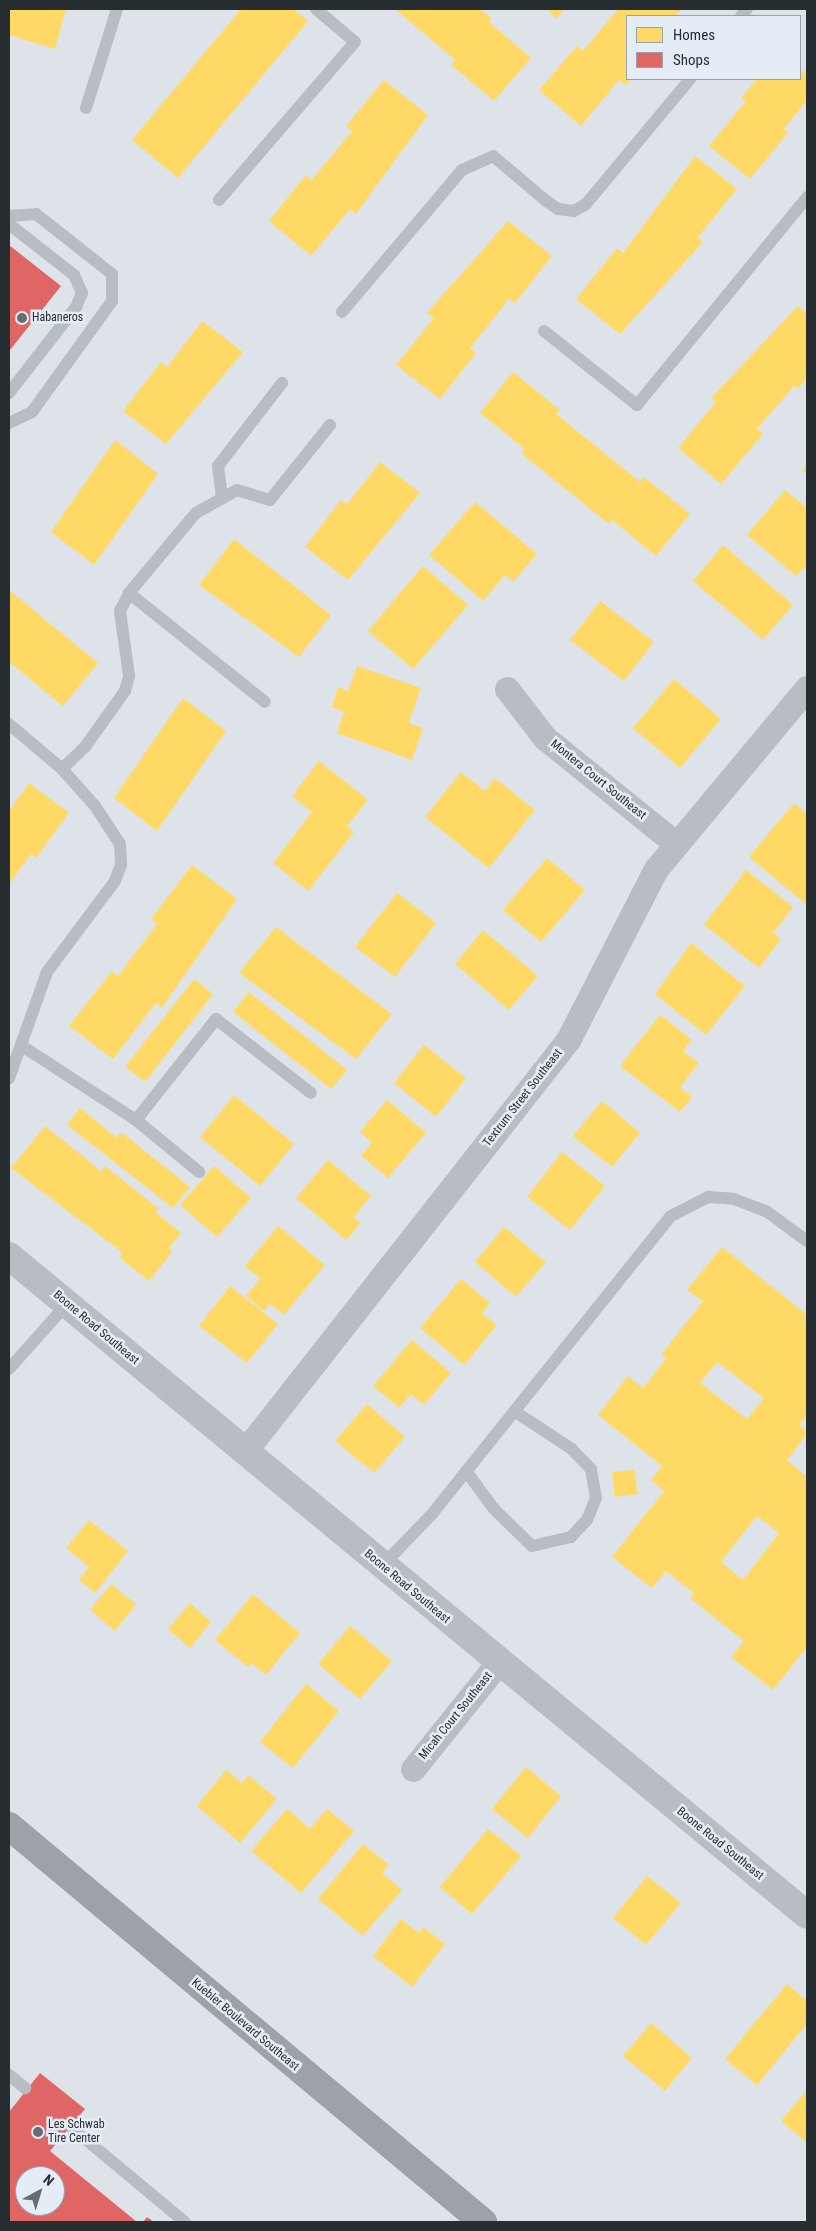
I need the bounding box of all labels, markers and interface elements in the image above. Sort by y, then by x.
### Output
legend [626,15,801,80]
text: Homes [673,26,715,44]
text: Shops [673,51,710,69]
place label: Habaneros [32,311,83,325]
marker: Habaneros [16,312,28,324]
street label: Montera Court Southeast [547,737,649,823]
street label: Textrum Street Southeast [480,1046,566,1150]
street label: Boone Road Southeast [50,1288,142,1368]
street label: Boone Road Southeast [361,1547,453,1627]
street label: Micah Court Southeast [416,1669,496,1763]
street label: Boone Road Southeast [674,1805,766,1883]
street label: Kuebler Boulevard Southeast [188,1976,302,2074]
place label: Les Schwab Tire Center [48,2118,105,2146]
marker: Les Schwab Tire Center [32,2126,44,2138]
north arrow [15,2166,65,2216]
text: N [40,2171,57,2189]

